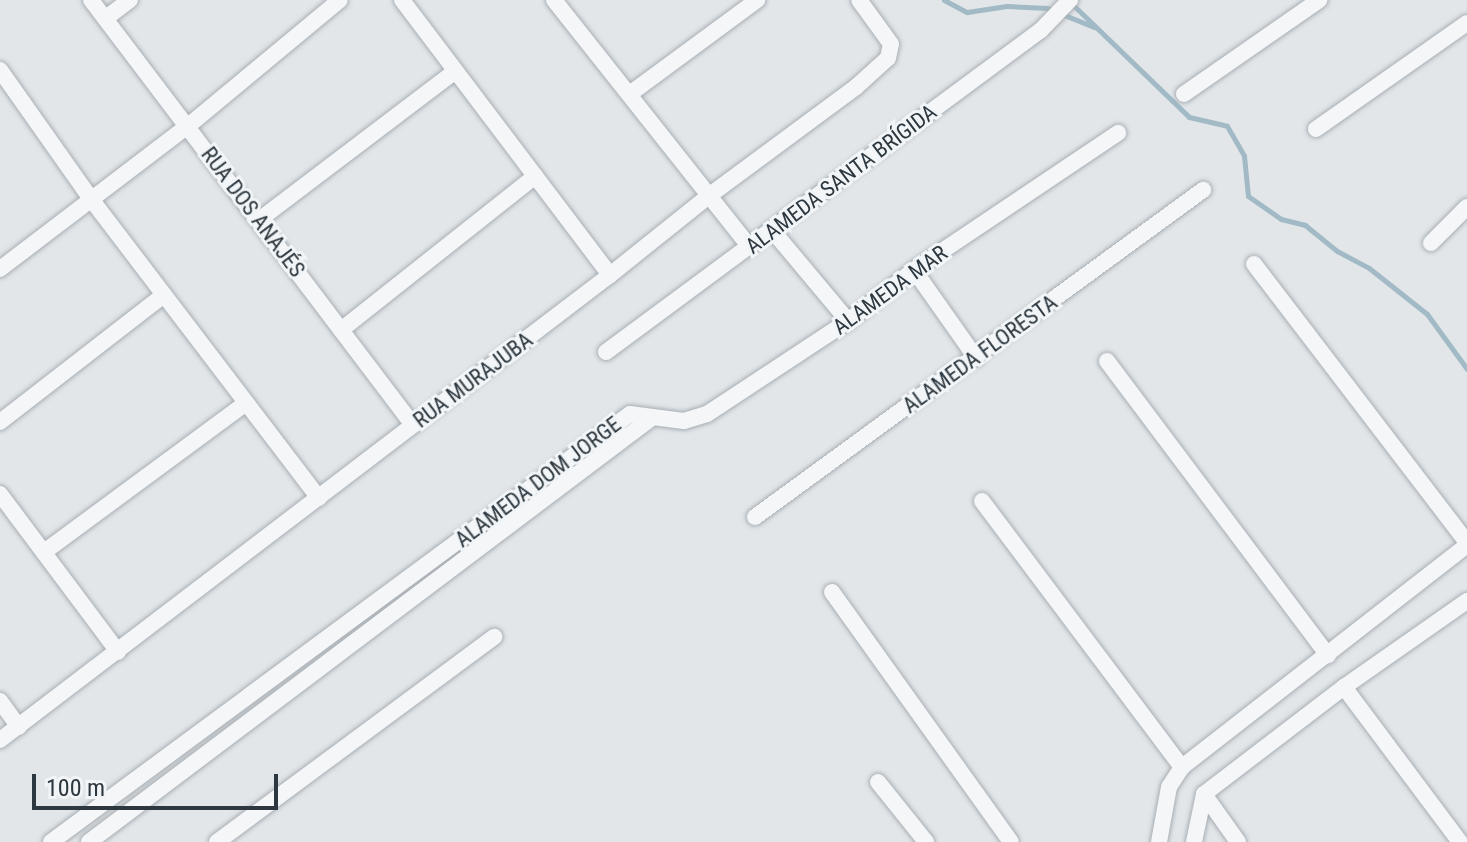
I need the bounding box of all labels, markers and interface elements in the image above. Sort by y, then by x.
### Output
street label: ALAMEDA SANTA BRÍGIDA [740,99,942,259]
street label: RUA DOS ANAJÉS [196,142,310,282]
street label: ALAMEDA MAR [828,240,952,340]
street label: ALAMEDA FLORESTA [898,289,1062,419]
street label: RUA MURAJUBA [408,327,538,433]
street label: ALAMEDA DOM JORGE [450,411,626,553]
scale bar [36,758,282,808]
text: 100 m [46,774,105,802]

